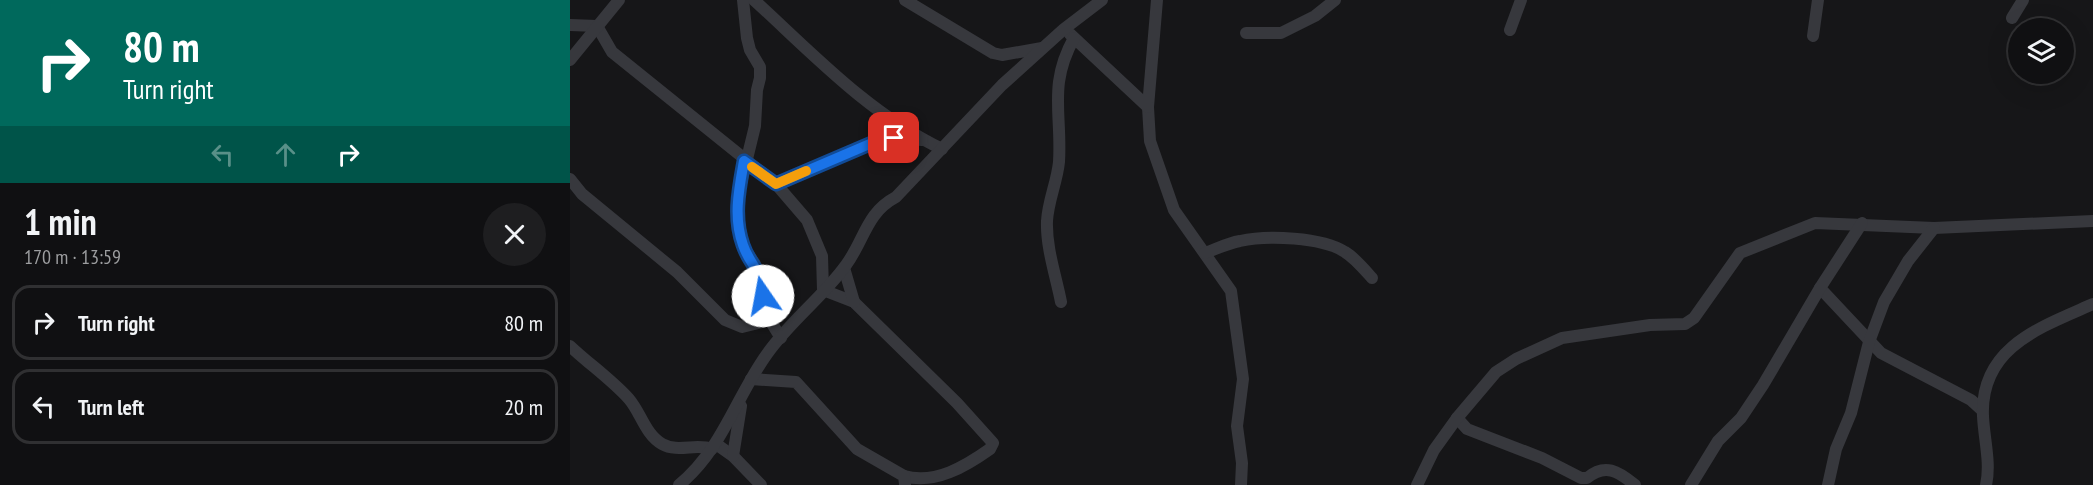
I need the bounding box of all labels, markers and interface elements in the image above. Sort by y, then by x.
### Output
map controls [2008,18,2074,84]
button: layers [2008,18,2074,84]
text: 80 m [123,19,200,74]
icon: right [24,24,102,102]
text: Turn right [123,72,214,106]
pin [868,112,919,163]
icon: arrive [877,121,910,154]
icon: left [206,138,239,171]
icon: ahead [269,138,302,171]
icon: right [332,138,365,171]
text: 1 min [24,198,97,245]
button: close [483,203,546,266]
text: 170 m · 13:59 [24,244,121,270]
position arrow [731,264,795,328]
icon: right [27,306,60,339]
text: Turn right [78,309,155,337]
text: 80 m [504,309,543,337]
icon: left [27,390,60,423]
text: Turn left [78,393,144,421]
text: 20 m [504,393,543,421]

